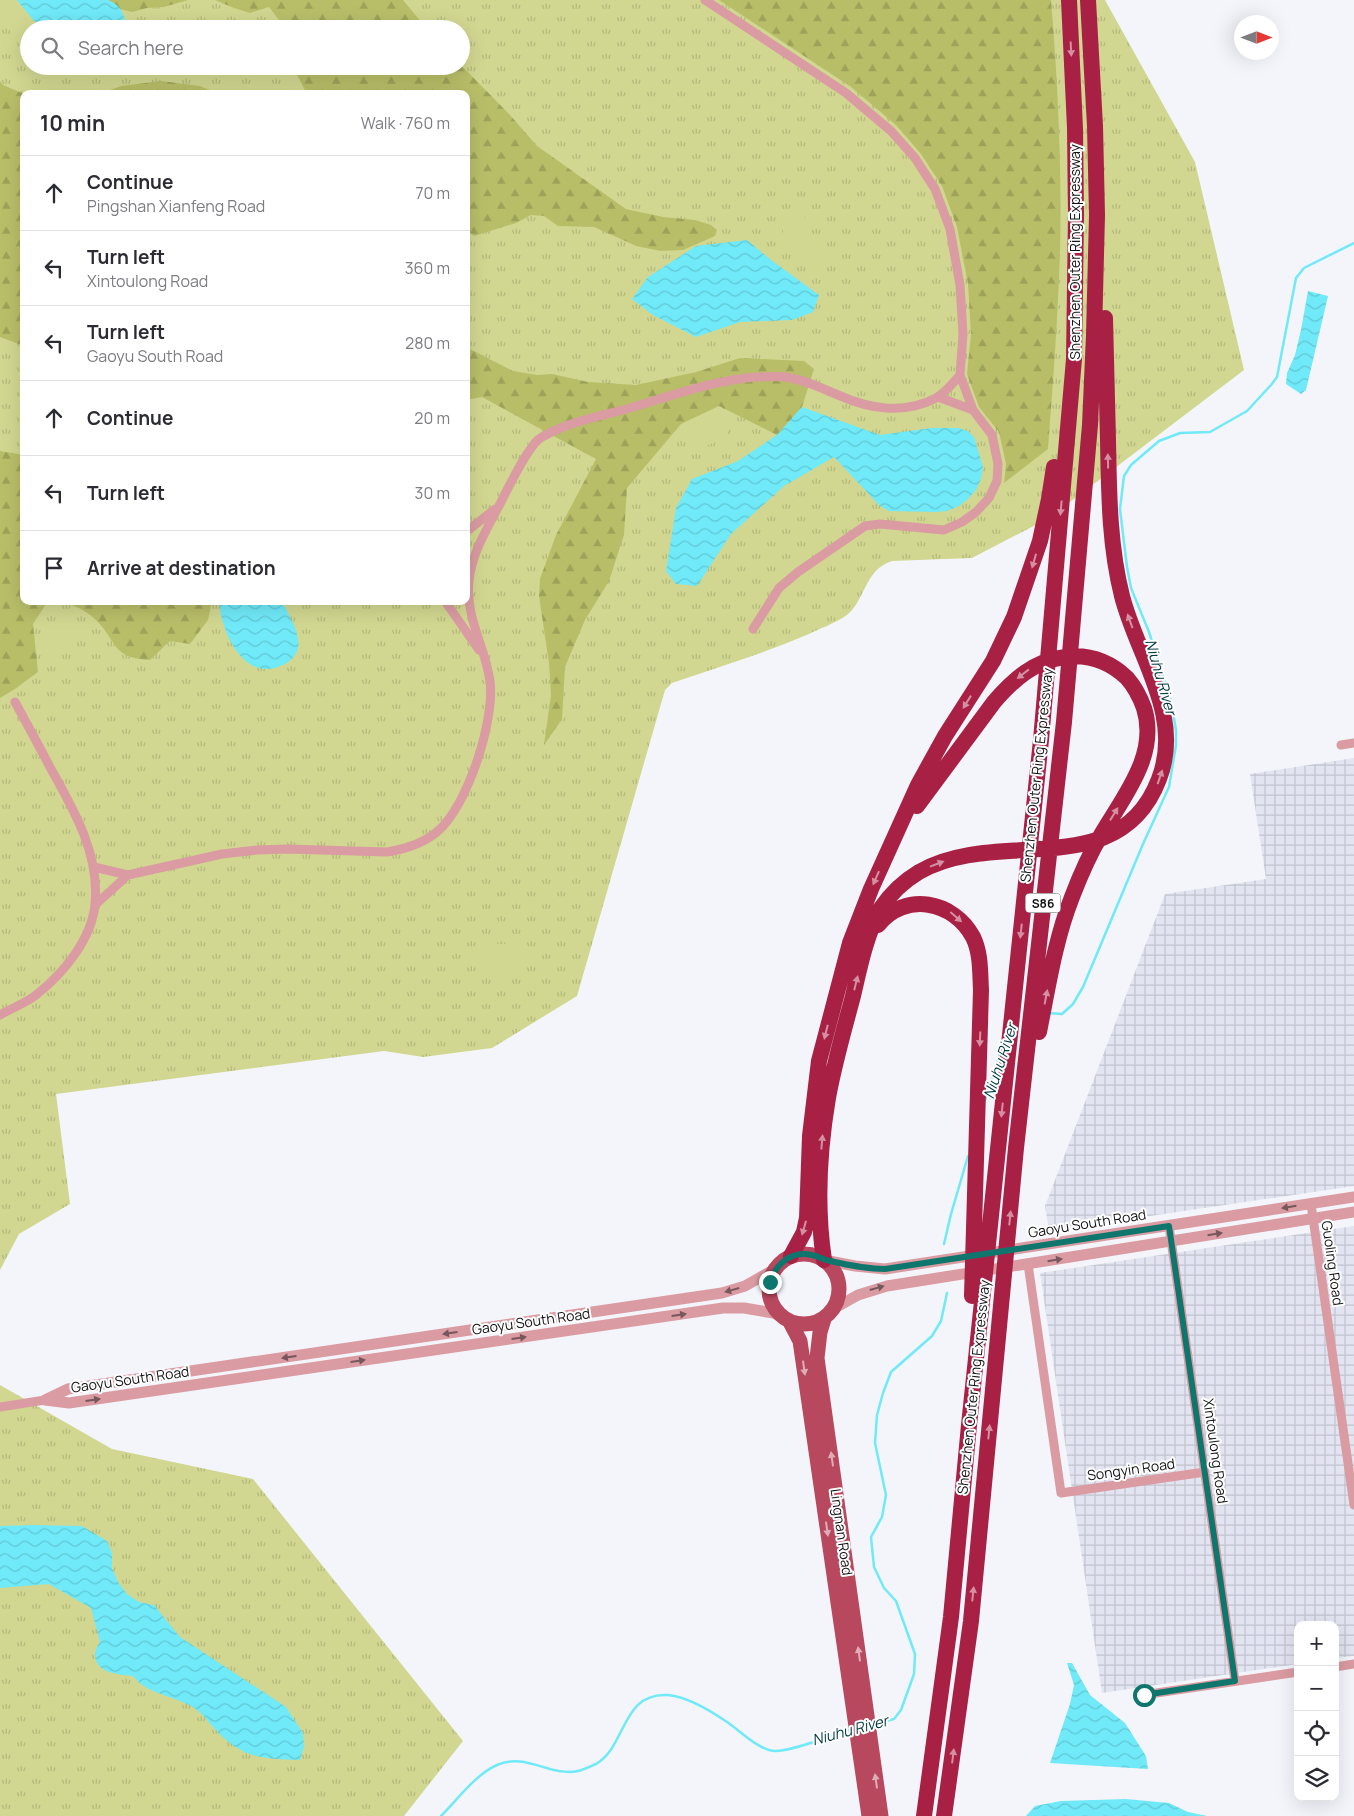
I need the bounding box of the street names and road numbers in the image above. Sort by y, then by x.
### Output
street label: Shenzhen Outer Ring Expressway [1065,144,1084,360]
street label: Shenzhen Outer Ring Expressway [1015,666,1057,883]
road number: S86 [1026,894,1060,912]
street label: Gaoyu South Road [1027,1204,1147,1242]
street label: Guoling Road [1318,1219,1348,1307]
street label: Shenzhen Outer Ring Expressway [952,1278,994,1495]
street label: Gaoyu South Road [471,1303,591,1339]
street label: Gaoyu South Road [70,1361,190,1397]
street label: Xintoulong Road [1199,1397,1233,1505]
street label: Songyin Road [1086,1453,1176,1485]
street label: Lingnan Road [827,1487,857,1577]

